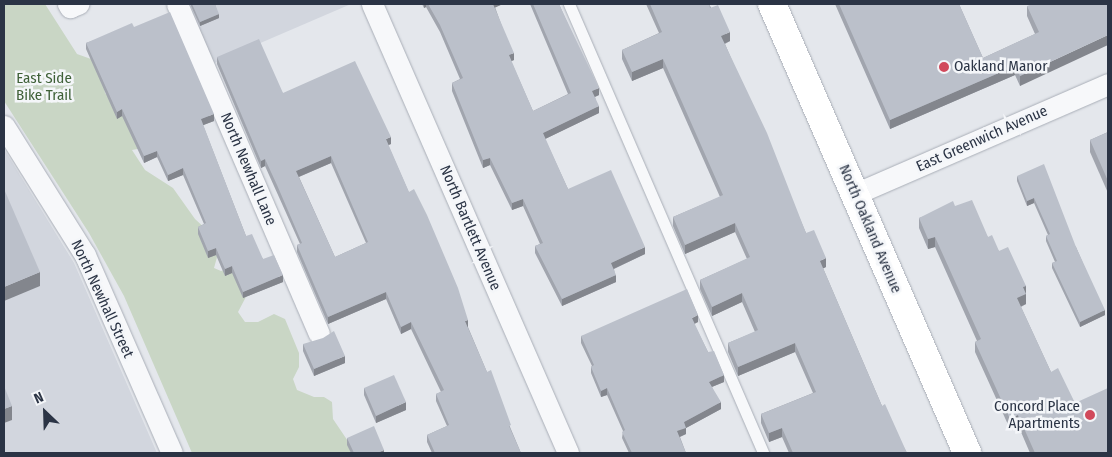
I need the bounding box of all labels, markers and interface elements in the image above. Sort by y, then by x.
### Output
place label: Oakland Manor [954,58,1047,76]
marker: Oakland Manor [938,61,950,73]
park label: East Side Bike Trail [16,69,72,104]
street label: East Greenwich Avenue [914,102,1050,176]
street label: North Newhall Lane [216,110,280,228]
street label: North Oakland Avenue [835,162,905,296]
street label: North Bartlett Avenue [436,163,504,293]
street label: North Newhall Street [67,237,137,361]
north arrow [20,387,70,437]
text: N [31,388,46,407]
place label: Concord Place Apartments [994,397,1080,432]
marker: Concord Place Apartments [1084,409,1096,421]

